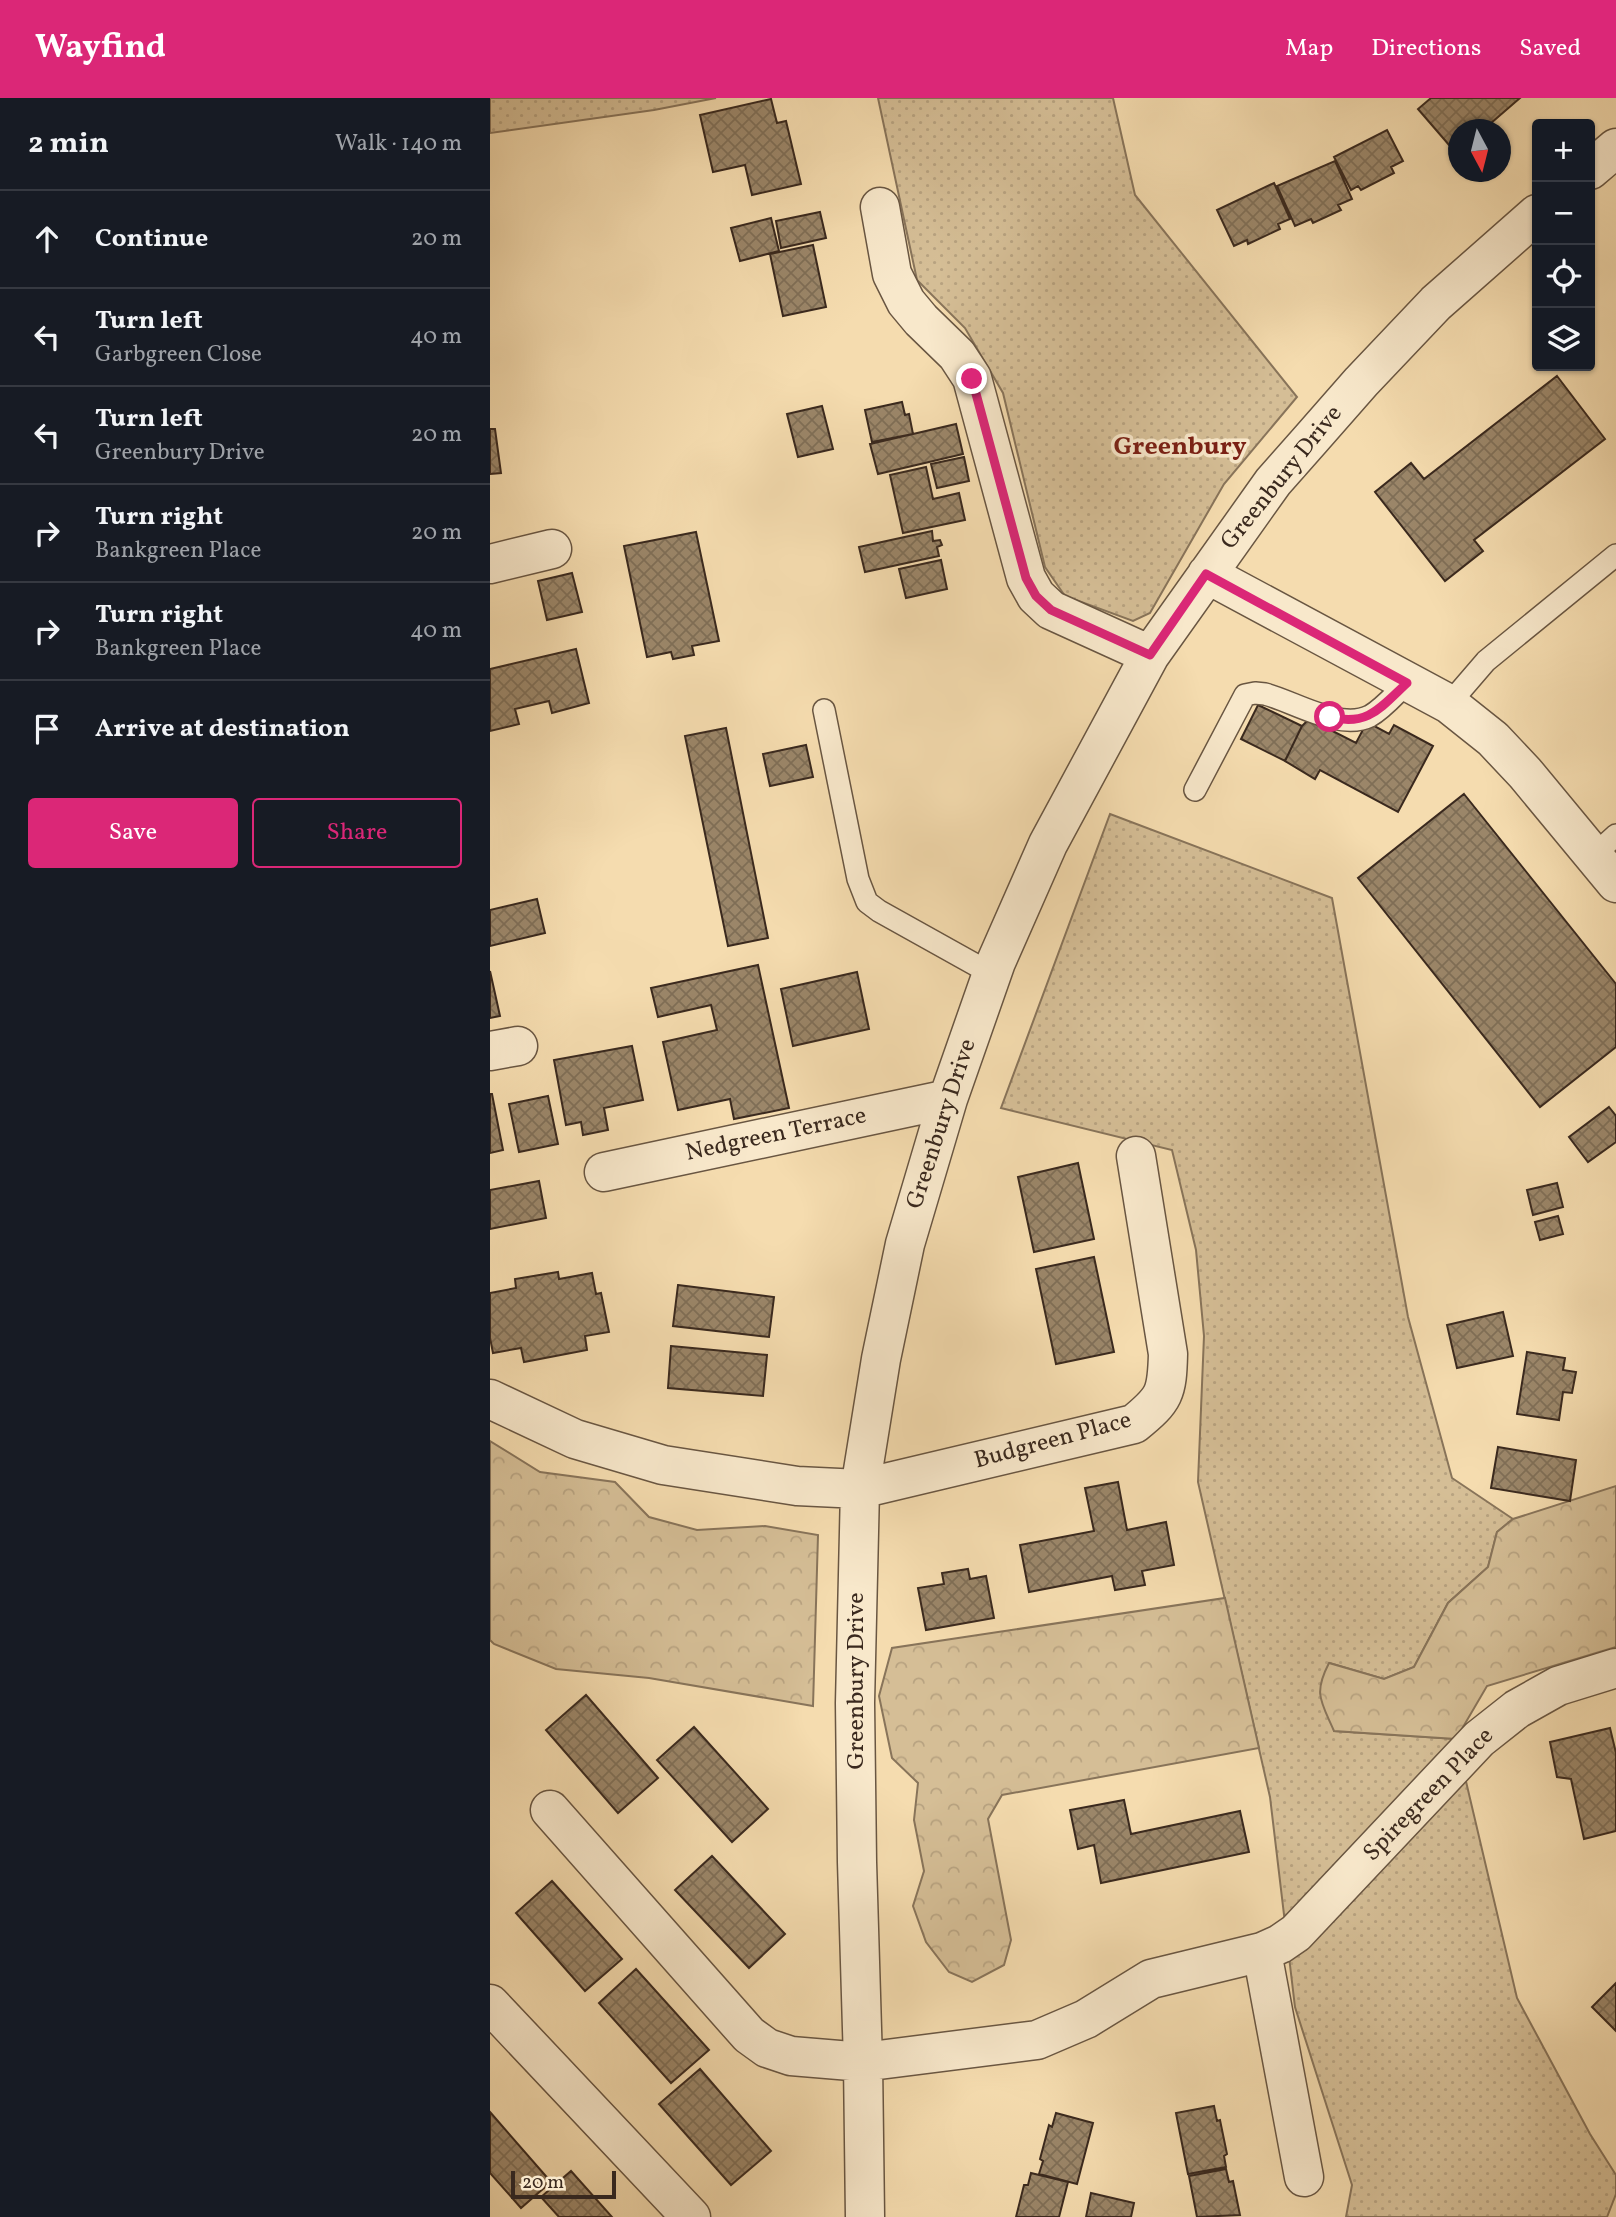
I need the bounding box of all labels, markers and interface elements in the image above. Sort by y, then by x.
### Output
text: Wayfind [35,26,166,72]
text: Map [1285,32,1333,66]
text: Directions [1371,32,1481,66]
text: Saved [1519,32,1581,66]
north arrow [1448,119,1511,182]
map controls [1532,119,1595,371]
button: + [1532,119,1595,182]
text: 2 min [28,123,109,165]
text: Walk · 140 m [335,128,462,160]
button: − [1532,182,1595,245]
icon: ahead [28,220,66,258]
text: Continue [95,221,208,257]
text: 20 m [411,223,462,255]
button: locate [1532,245,1595,308]
text: Turn left [95,303,203,339]
button: layers [1532,308,1595,371]
icon: left [28,318,66,356]
text: 40 m [410,321,462,353]
text: Garbgreen Close [95,339,262,371]
route end [956,363,987,394]
street label: Greenbury Drive [1213,398,1351,558]
text: Turn left [95,401,203,437]
icon: left [28,416,66,454]
text: 20 m [411,419,462,451]
district label: Greenbury [1113,429,1247,465]
text: Greenbury Drive [95,437,265,469]
text: Turn right [95,499,223,535]
icon: right [28,514,66,552]
text: 20 m [411,517,462,549]
text: Bankgreen Place [95,535,261,567]
text: Turn right [95,597,223,633]
icon: right [28,612,66,650]
text: 40 m [410,615,462,647]
text: Bankgreen Place [95,633,261,665]
route start [1314,701,1345,732]
icon: arrive [28,710,66,748]
text: Arrive at destination [95,711,350,747]
button: Save [28,798,238,868]
button: Share [252,798,462,868]
street label: Greenbury Drive [898,1035,986,1213]
street label: Nedgreen Terrace [682,1099,870,1171]
street label: Budgreen Place [971,1404,1135,1478]
street label: Greenbury Drive [840,1592,874,1770]
street label: Spiregreen Place [1356,1720,1502,1870]
scale bar [511,2168,616,2200]
text: 20 m [522,2170,564,2196]

